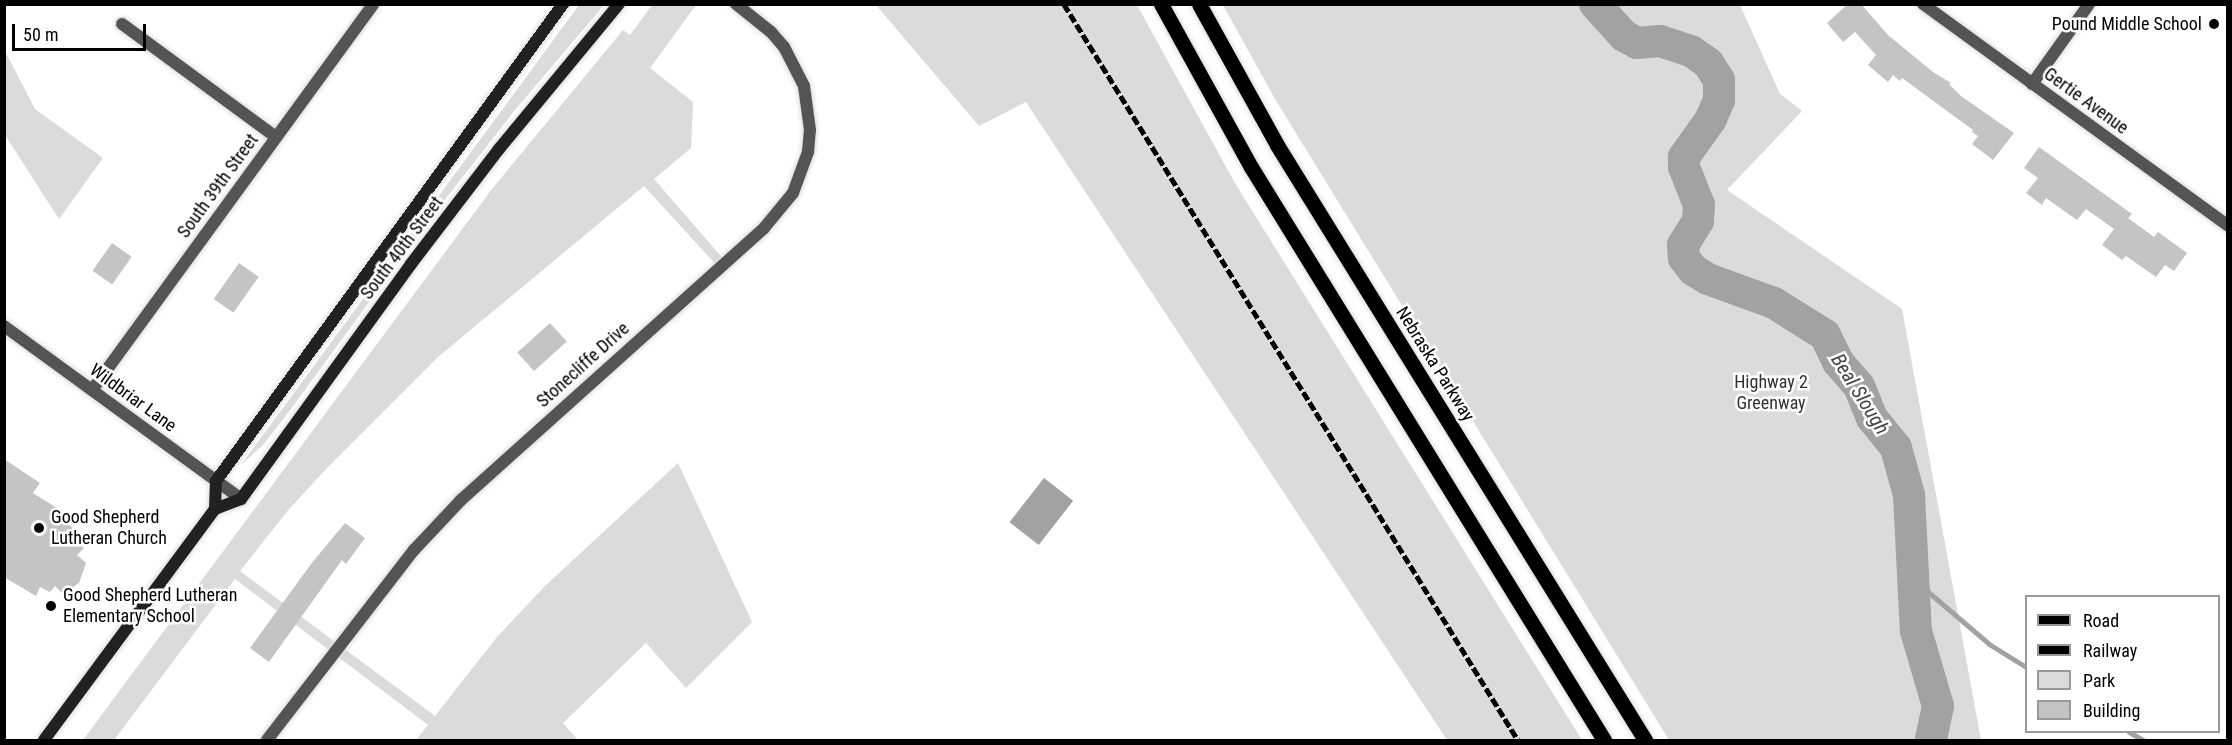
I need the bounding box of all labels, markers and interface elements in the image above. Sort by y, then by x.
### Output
scale bar [15,12,148,50]
place label: Pound Middle School [2052,13,2202,35]
marker: Pound Middle School [2207,17,2221,31]
text: 50 m [23,24,58,45]
street label: Gertie Avenue [2040,63,2132,139]
street label: South 39th Street [173,130,263,242]
street label: South 40th Street [356,192,448,304]
street label: Nebraska Parkway [1391,303,1479,425]
street label: Stonecliffe Drive [532,318,634,412]
water label: Beal Slough [1826,349,1894,439]
street label: Wildbriar Lane [85,359,181,437]
park label: Highway 2 Greenway [1734,372,1808,415]
place label: Good Shepherd Lutheran Church [51,507,167,550]
marker: Good Shepherd Lutheran Church [32,521,46,535]
place label: Good Shepherd Lutheran Elementary School [63,585,237,628]
legend [2025,595,2220,733]
marker: Good Shepherd Lutheran Elementary School [44,599,58,613]
text: Road [2083,610,2119,631]
text: Railway [2083,640,2137,661]
text: Park [2083,670,2115,691]
text: Building [2083,700,2140,721]

